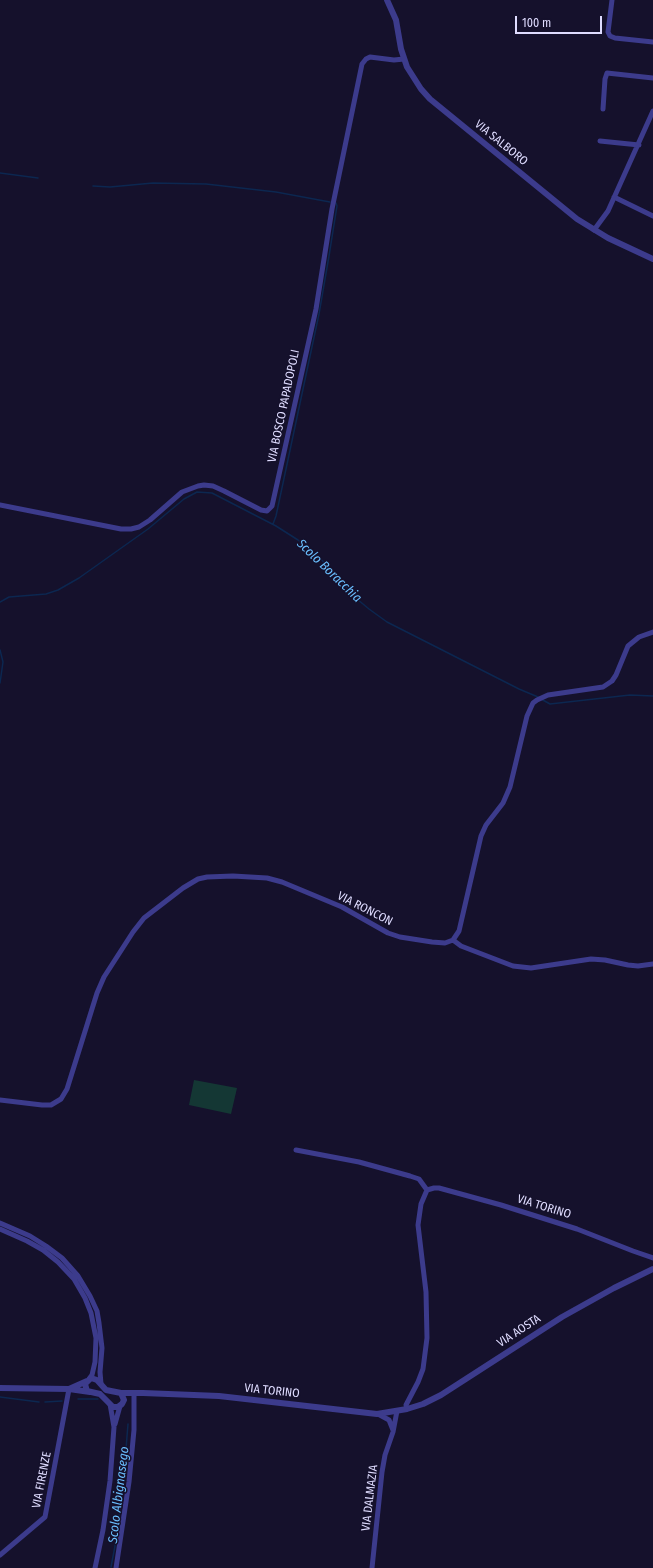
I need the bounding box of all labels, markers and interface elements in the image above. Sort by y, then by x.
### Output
scale bar [517,8,604,34]
text: 100 m [522,16,551,30]
street label: VIA SALBORO [472,117,530,169]
street label: VIA BOSCO PAPADOPOLI [265,348,303,464]
water label: Scolo Boracchia [293,536,365,606]
street label: VIA RONCON [335,889,395,929]
street label: VIA TORINO [515,1192,573,1222]
street label: VIA AOSTA [495,1312,543,1350]
street label: VIA TORINO [244,1381,300,1401]
water label: Scolo Albignasego [105,1446,133,1544]
street label: VIA FIRENZE [29,1450,55,1510]
street label: VIA DALMAZIA [359,1464,381,1532]

